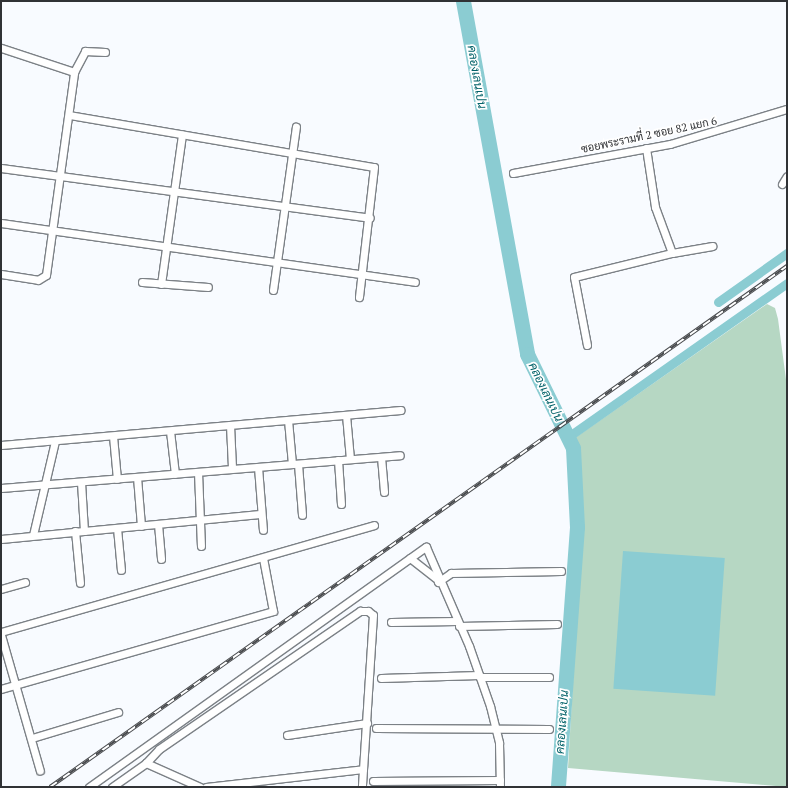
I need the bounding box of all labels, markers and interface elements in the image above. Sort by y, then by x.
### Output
water label: คลองเลนเปน [464,44,490,110]
street label: ซอยพระรามที่ 2 ซอย 82 แยก 6 [580,114,718,156]
water label: คลองเลนเปน [525,360,567,424]
water label: คลองเลนเปน [553,689,571,755]

